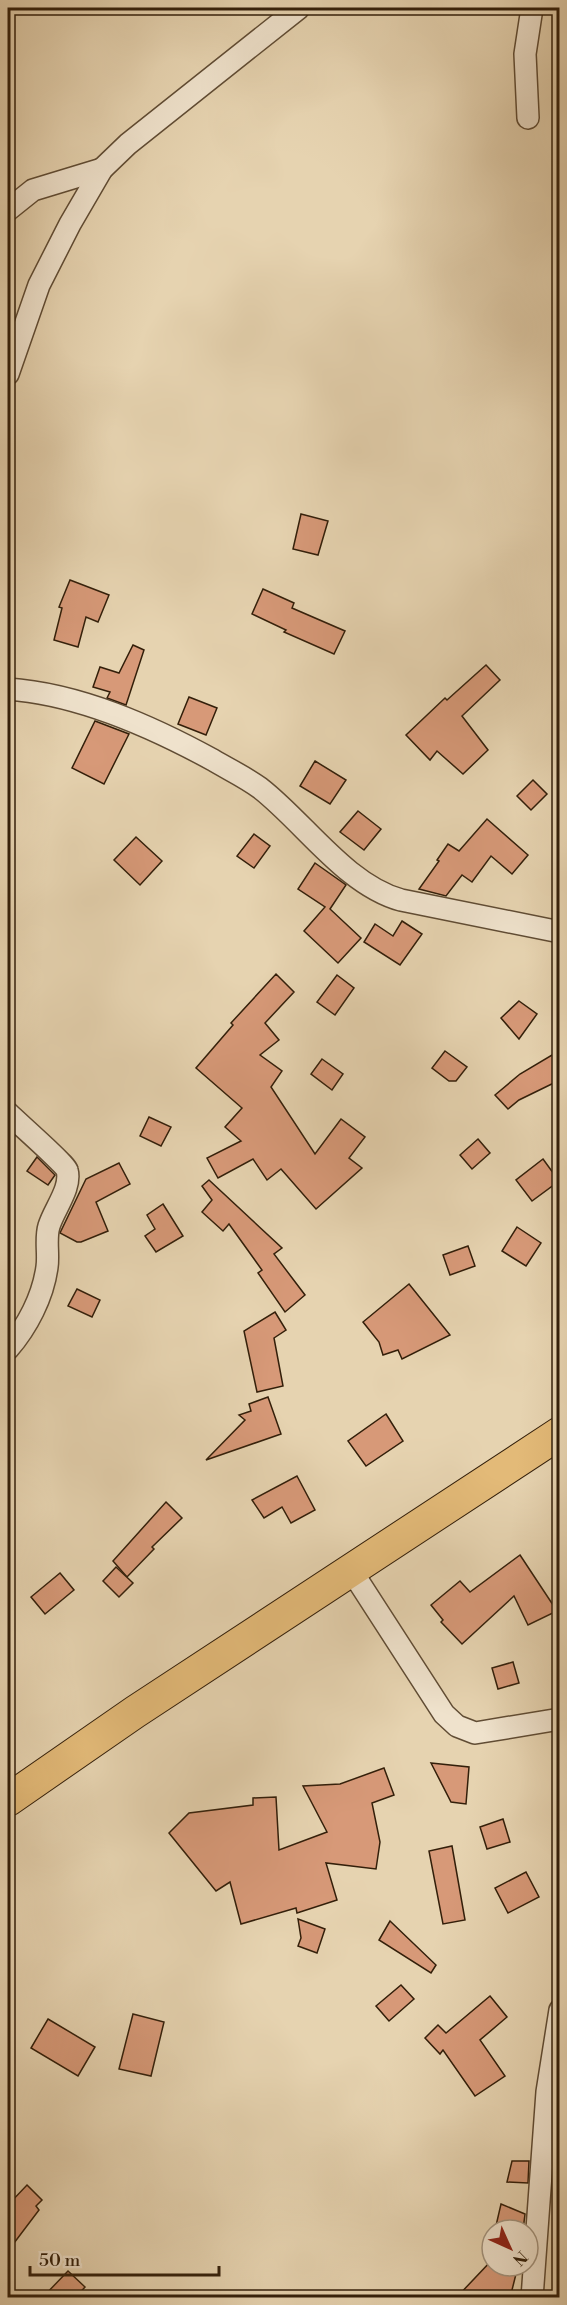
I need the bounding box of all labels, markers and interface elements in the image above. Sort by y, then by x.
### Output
north arrow [480,2218,540,2278]
scale bar [30,2239,219,2277]
text: N [508,2246,531,2270]
text: 50 m [39,2249,81,2272]

